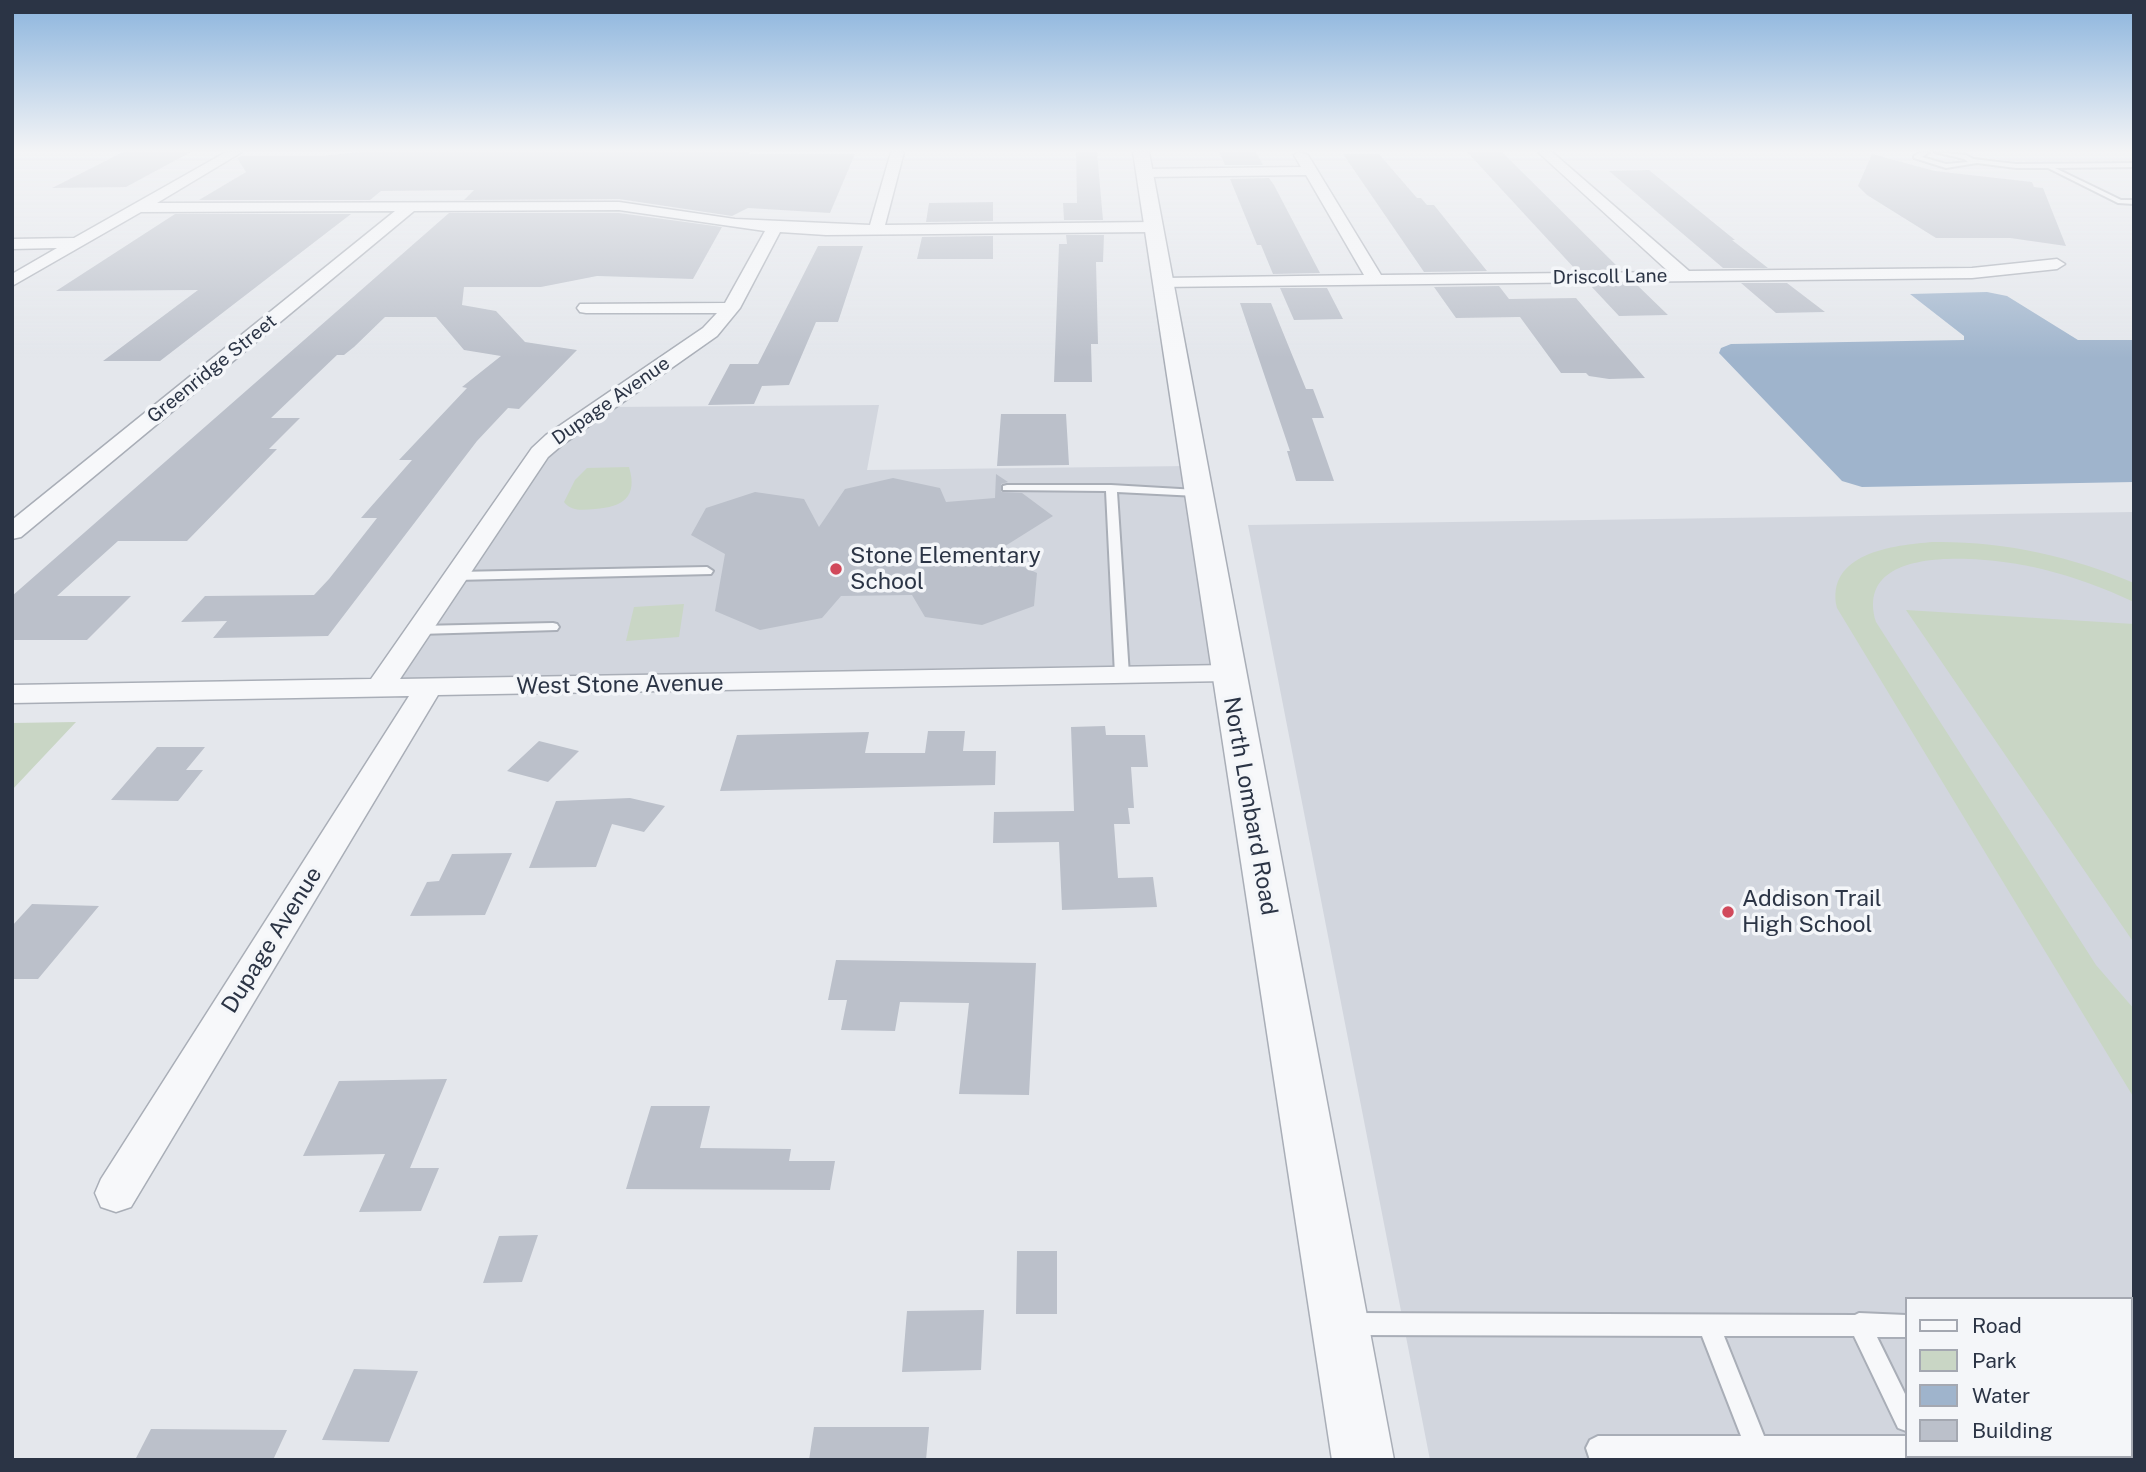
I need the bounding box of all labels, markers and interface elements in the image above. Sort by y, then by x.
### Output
street label: Driscoll Lane [1552,265,1668,289]
street label: Greenridge Street [143,310,281,428]
street label: Dupage Avenue [548,352,674,450]
place label: Stone Elementary School [850,542,1041,596]
marker: Stone Elementary School [828,561,844,577]
street label: West Stone Avenue [516,669,724,701]
street label: North Lombard Road [1217,695,1283,917]
street label: Dupage Avenue [216,862,328,1018]
place label: Addison Trail High School [1742,885,1882,939]
marker: Addison Trail High School [1720,904,1736,920]
legend [1904,1297,2132,1458]
text: Road [1972,1313,2022,1338]
text: Park [1972,1348,2017,1373]
text: Water [1972,1383,2030,1408]
text: Building [1972,1418,2053,1443]

